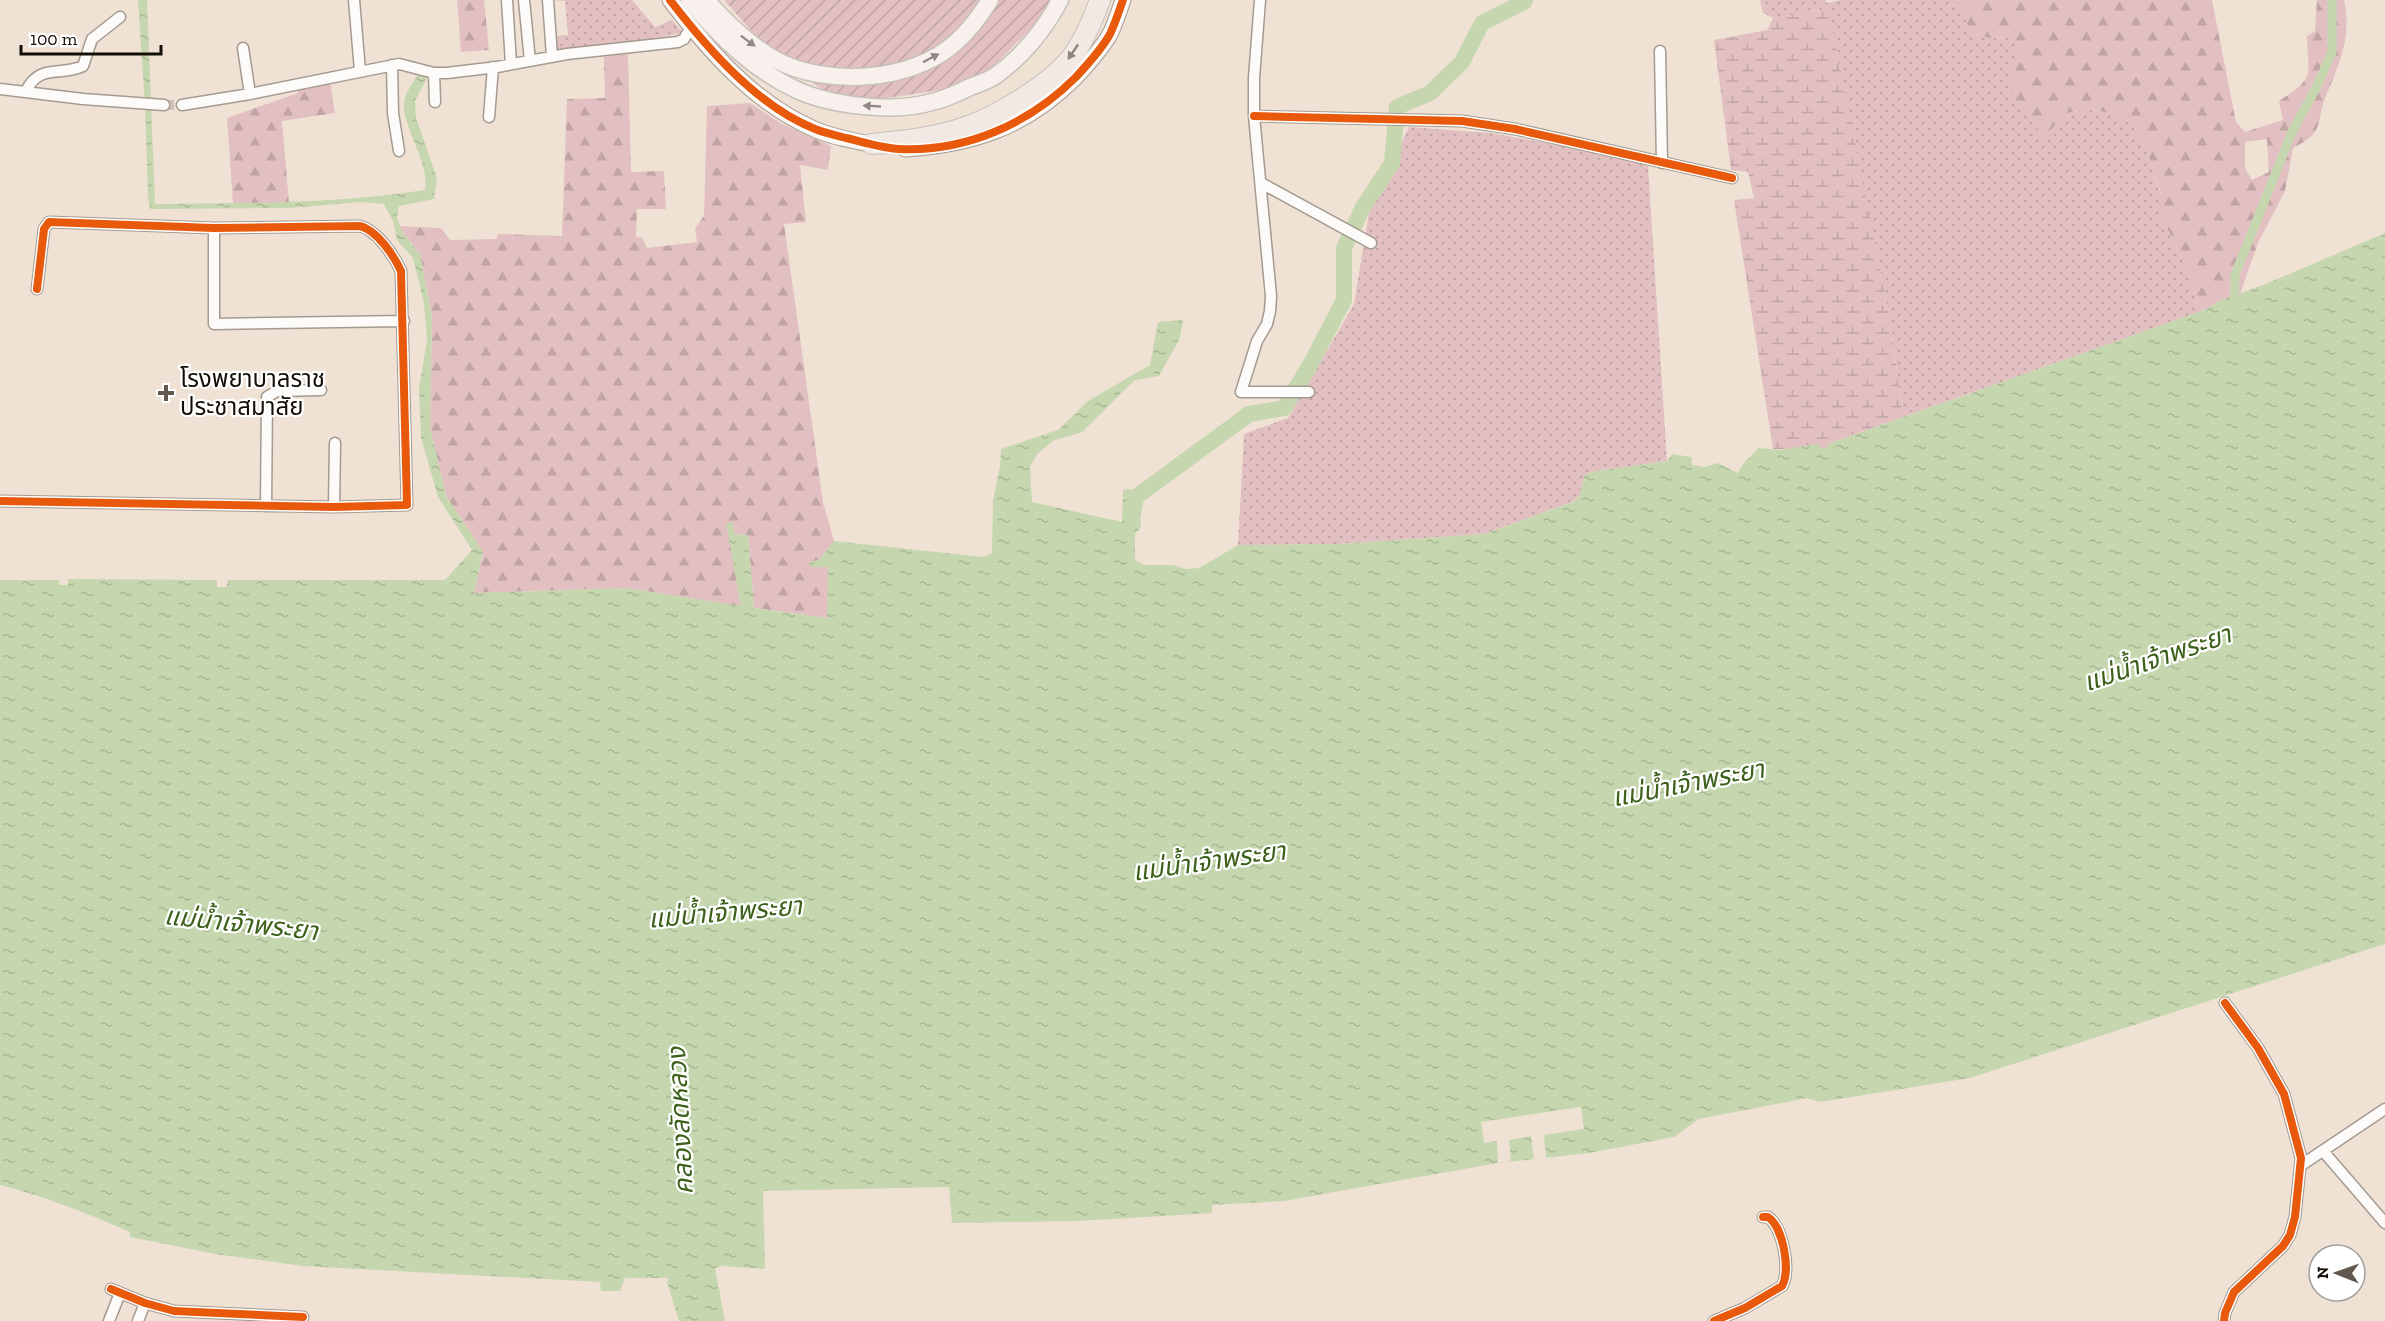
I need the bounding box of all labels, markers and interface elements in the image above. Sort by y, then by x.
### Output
scale bar [21,18,160,56]
text: 100 m [30,28,78,50]
one-way arrow [740,34,756,47]
one-way arrow [1068,44,1079,60]
one-way arrow [923,53,940,63]
one-way arrow [863,101,882,111]
place label: โรงพยาบาลราช ประชาสมาสัย [180,364,325,421]
marker: โรงพยาบาลราช ประชาสมาสัย [157,384,175,402]
water label: แม่น้ำเจ้าพระยา [2078,615,2236,698]
water label: แม่น้ำเจ้าพระยา [1609,750,1768,813]
water label: แม่น้ำเจ้าพระยา [1130,832,1289,888]
water label: แม่น้ำเจ้าพระยา [647,887,805,935]
water label: แม่น้ำเจ้าพระยา [163,897,321,947]
water label: คลองลัดหลวง [660,1046,700,1195]
north arrow [2307,1243,2367,1303]
text: N [2313,1266,2332,1279]

